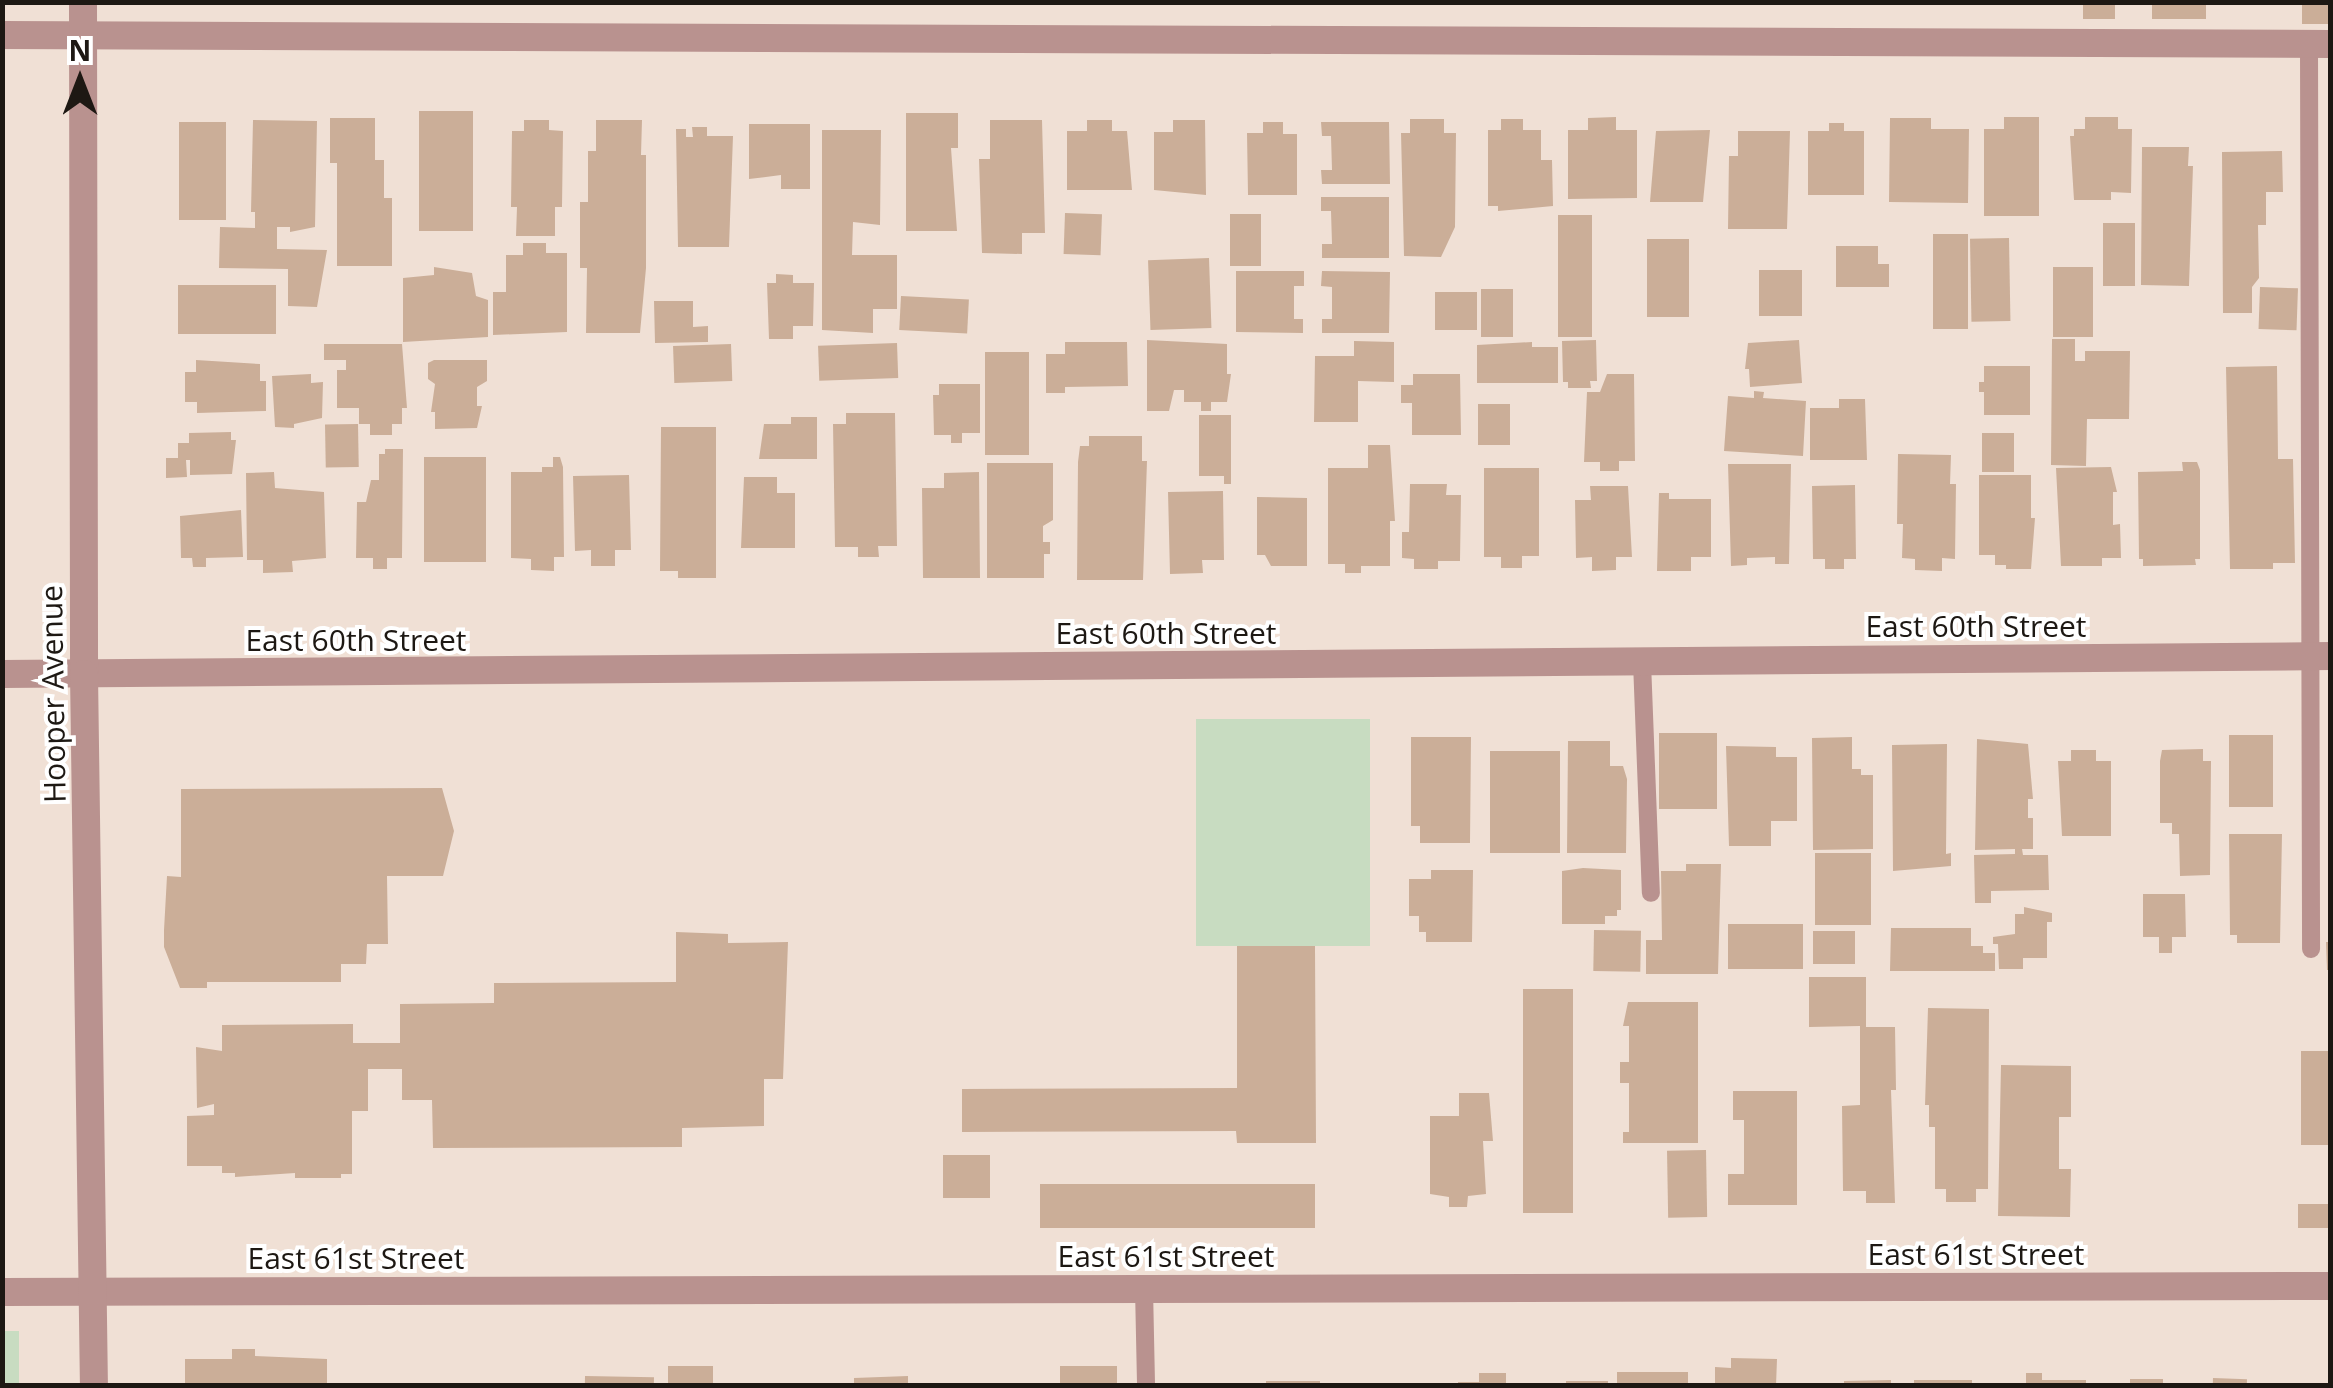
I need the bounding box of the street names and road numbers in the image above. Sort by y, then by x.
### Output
street label: Hooper Avenue [33,585,73,803]
street label: East 60th Street [1865,608,2087,644]
street label: East 60th Street [1055,615,1277,651]
street label: East 60th Street [245,622,467,658]
street label: East 61st Street [1867,1236,2085,1272]
street label: East 61st Street [1057,1238,1275,1274]
street label: East 61st Street [247,1240,465,1276]

